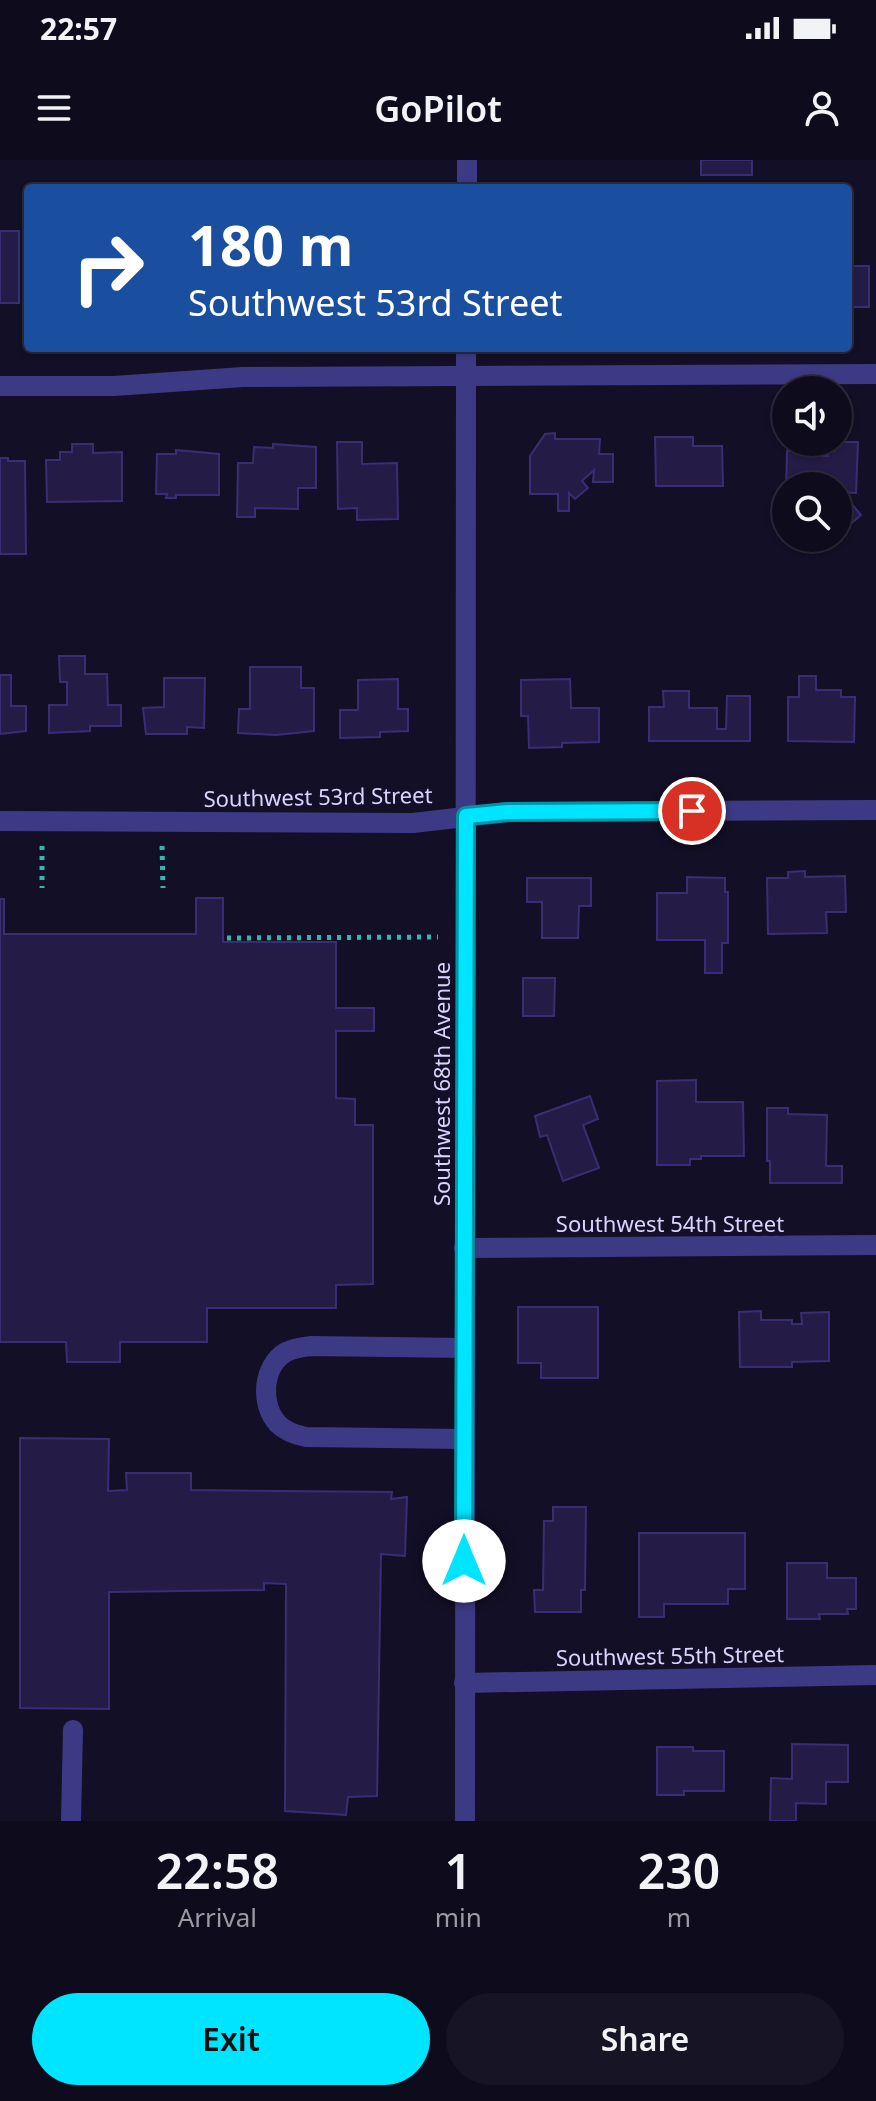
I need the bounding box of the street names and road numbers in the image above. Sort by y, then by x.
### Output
street label: Southwest 53rd Street [203,779,433,813]
street label: Southwest 68th Avenue [426,962,456,1206]
street label: Southwest 54th Street [556,1208,784,1238]
street label: Southwest 55th Street [556,1638,784,1672]

